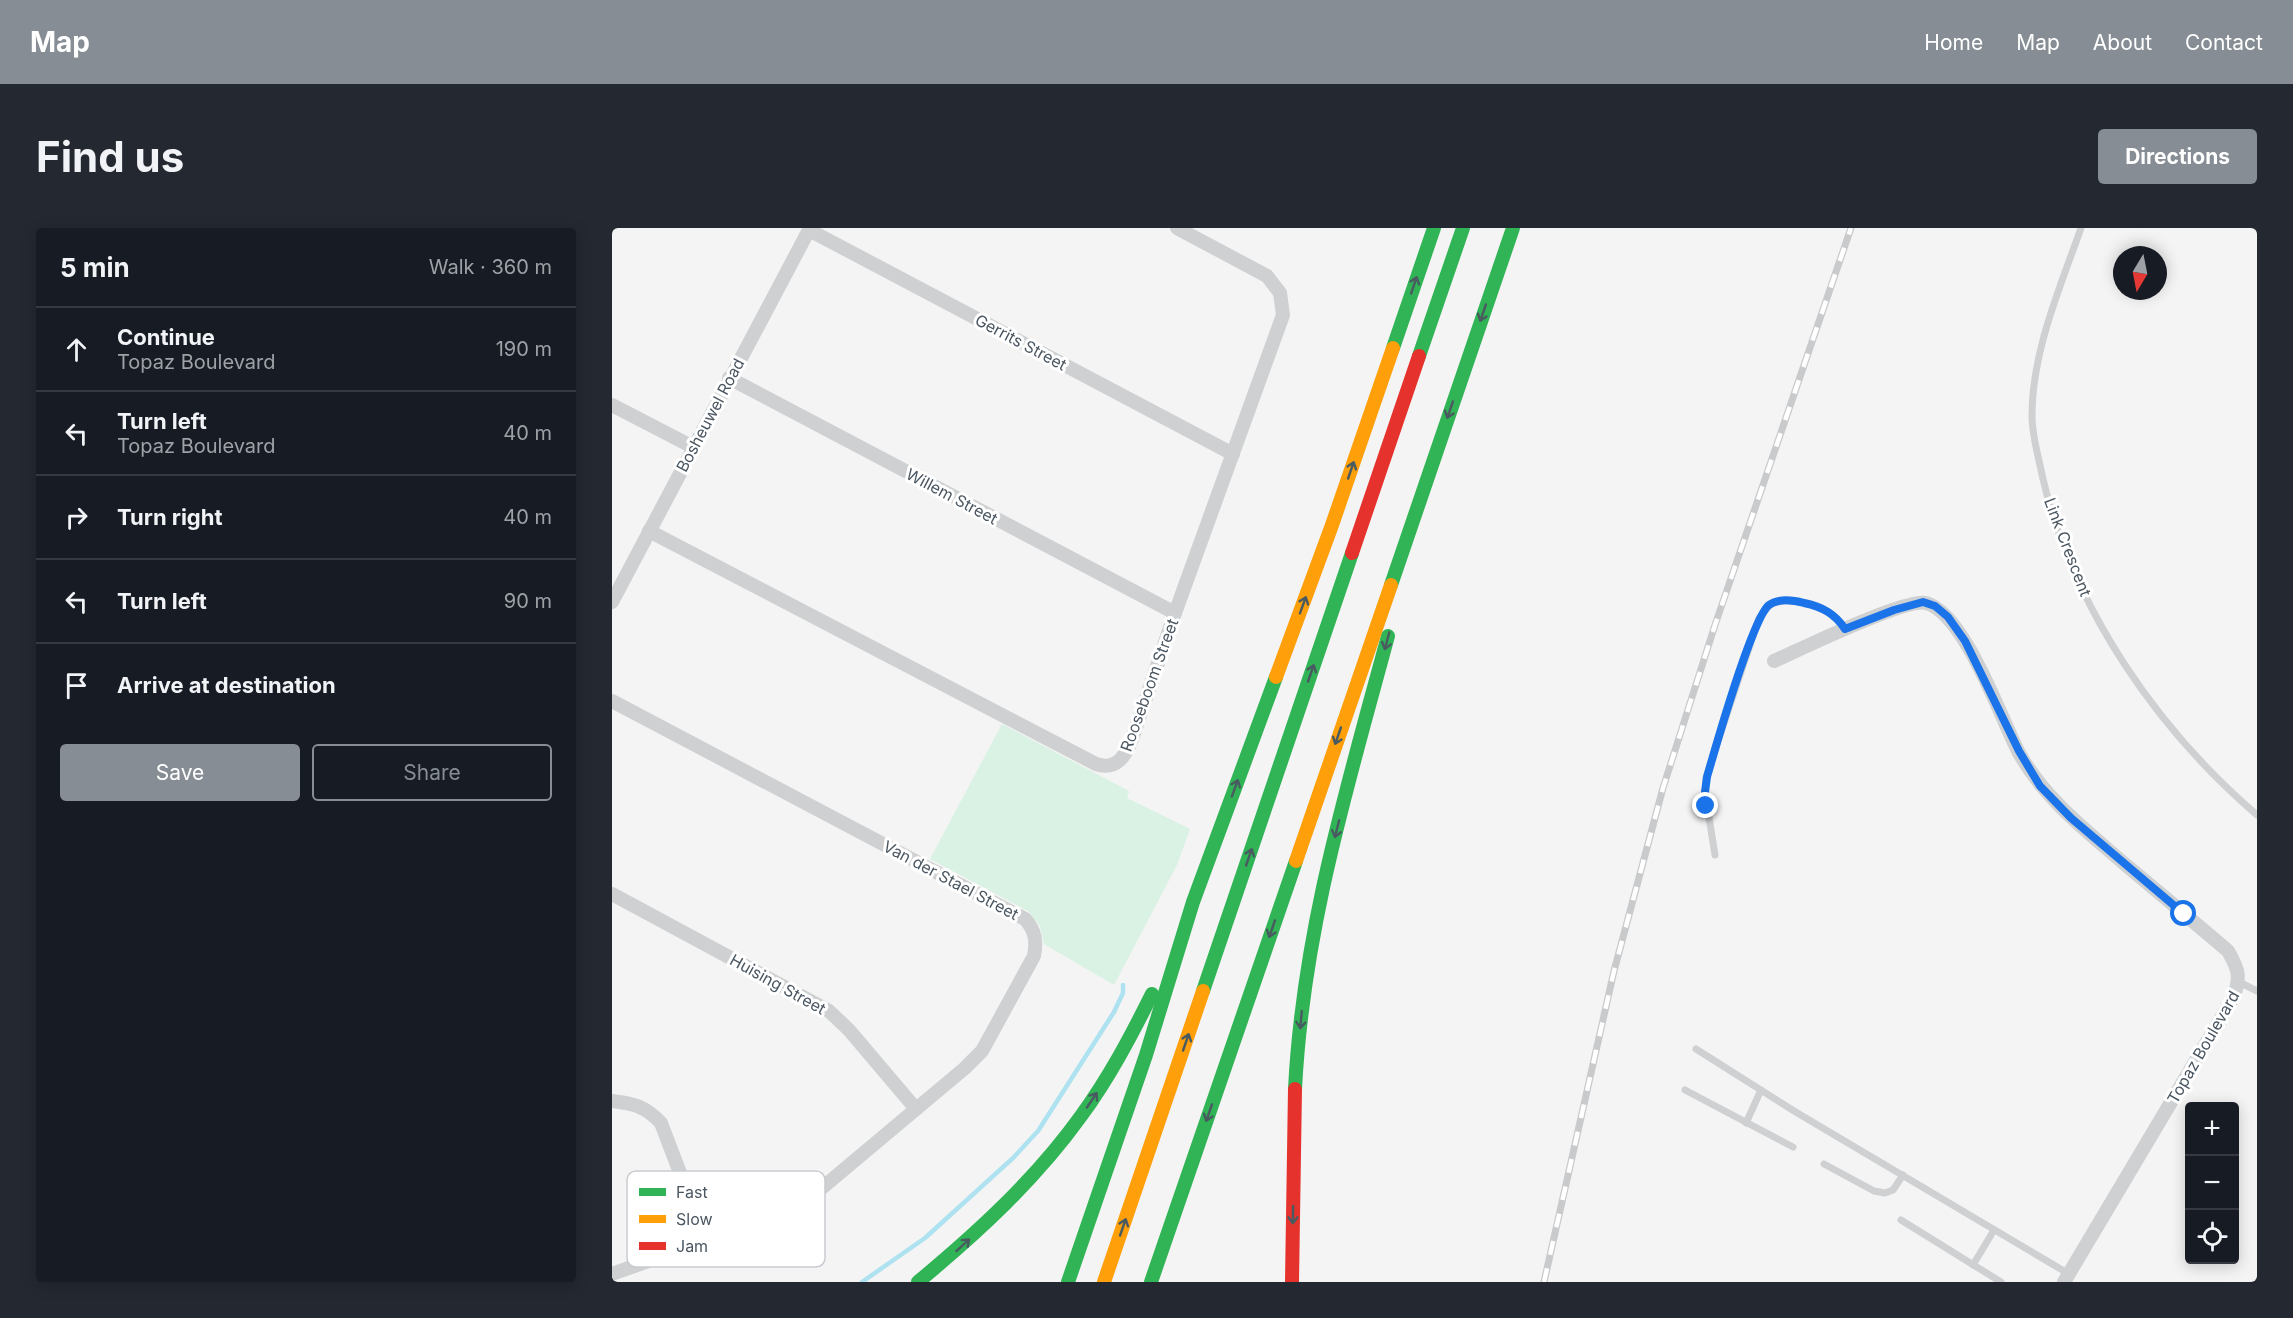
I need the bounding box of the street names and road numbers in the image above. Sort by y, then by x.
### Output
street label: Gerrits Street [972,309,1070,375]
street label: Bosheuwel Road [672,355,748,475]
street label: Willem Street [903,464,1001,528]
street label: Link Crescent [2040,495,2096,599]
street label: Rooseboom Street [1116,616,1182,754]
street label: Van der Stael Street [880,836,1022,924]
street label: Huising Street [727,949,829,1019]
street label: Topaz Boulevard [2163,987,2243,1107]

